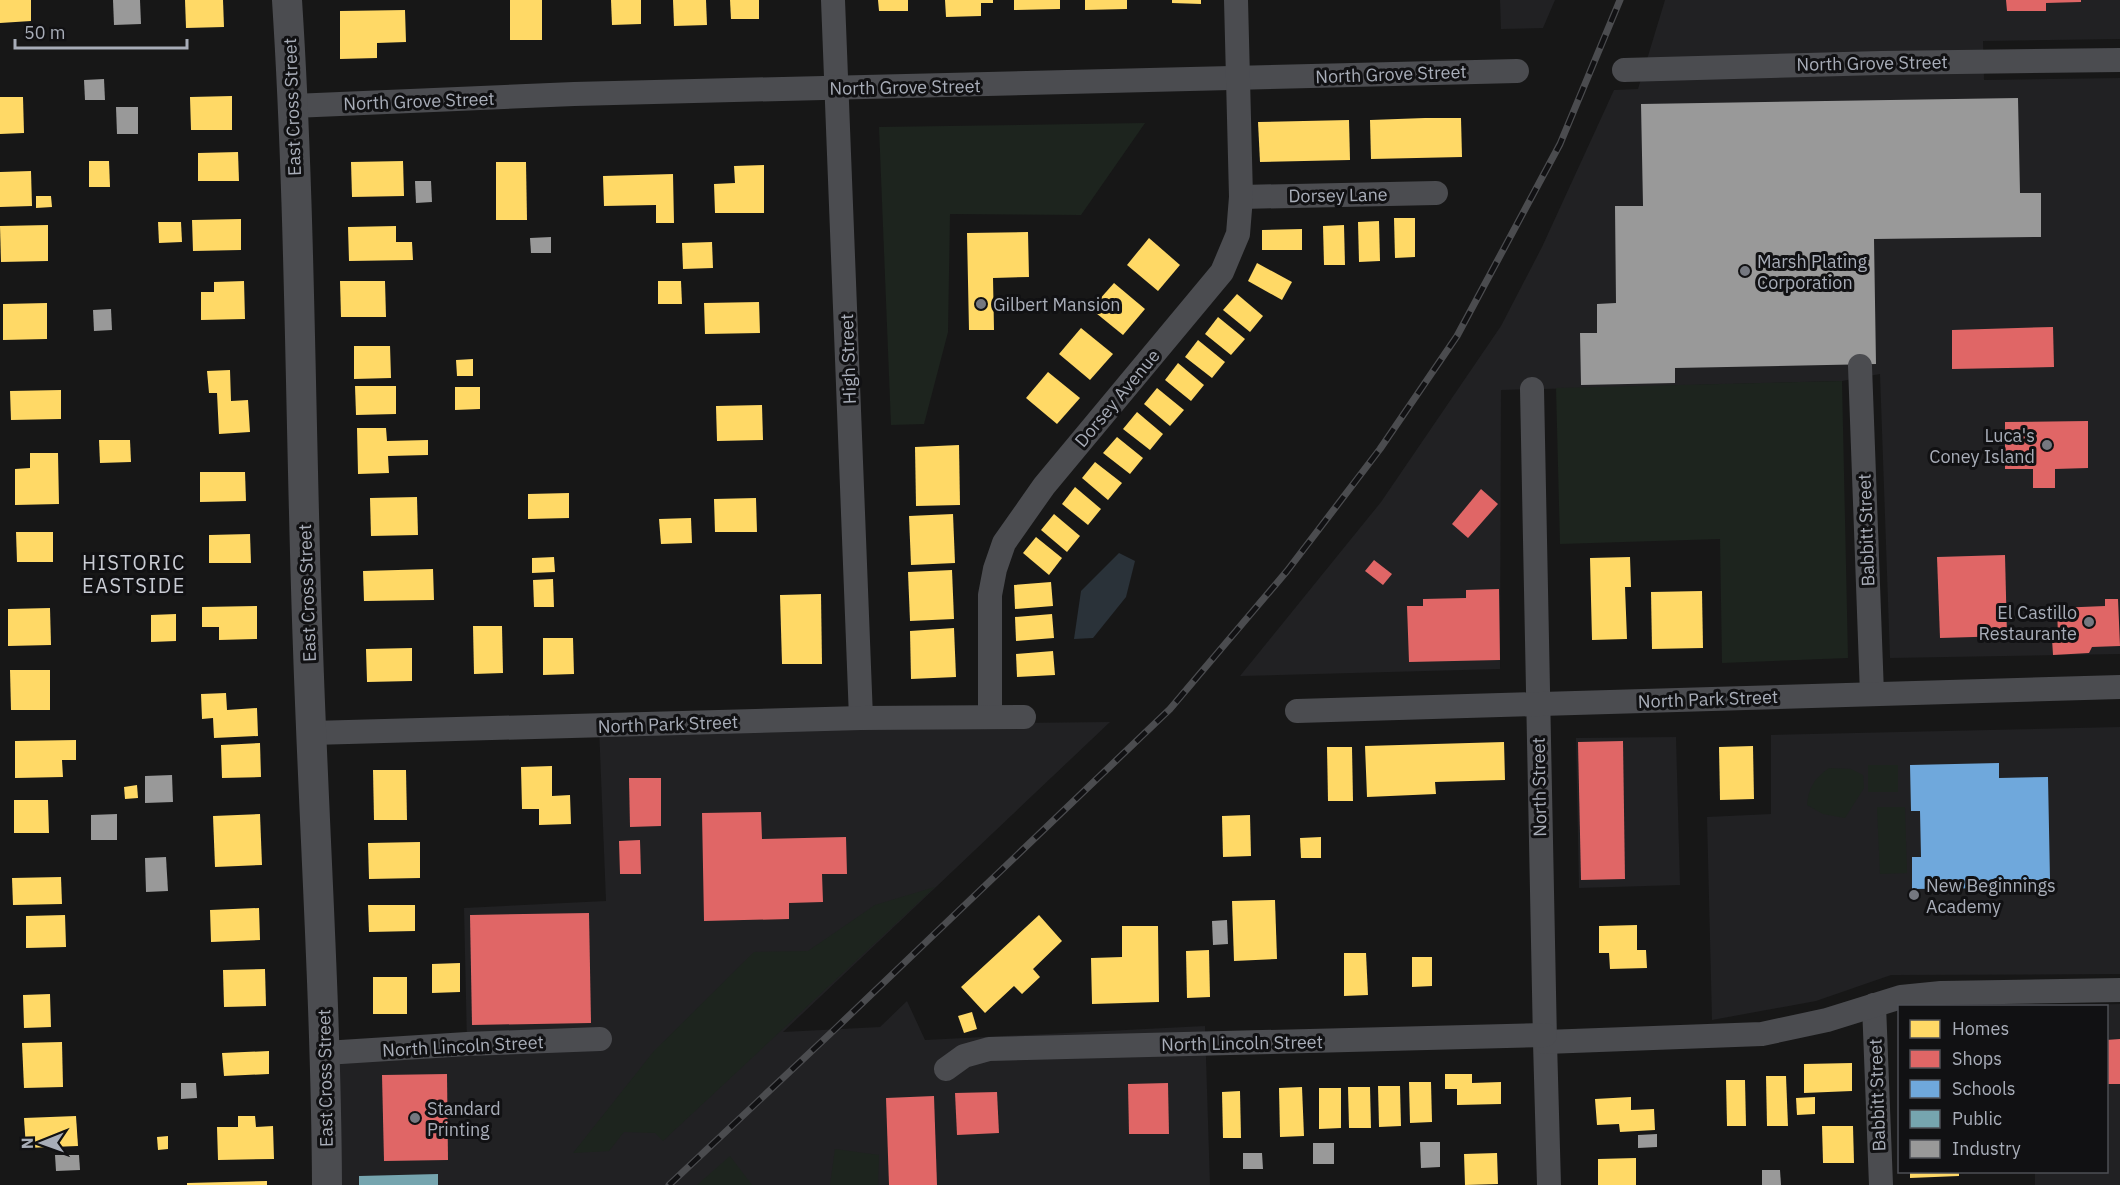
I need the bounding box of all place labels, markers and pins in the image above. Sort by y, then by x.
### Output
place label: Marsh Plating Corporation [1757,250,1868,294]
marker: Marsh Plating Corporation [1738,264,1752,278]
place label: Gilbert Mansion [993,293,1121,316]
marker: Gilbert Mansion [974,297,988,311]
place label: Luca's Coney Island [1929,424,2035,468]
marker: Luca's Coney Island [2040,438,2054,452]
place label: El Castillo Restaurante [1979,601,2077,645]
marker: El Castillo Restaurante [2082,615,2096,629]
place label: New Beginnings Academy [1926,874,2056,918]
marker: New Beginnings Academy [1907,888,1921,902]
place label: Standard Printing [427,1097,501,1141]
marker: Standard Printing [408,1111,422,1125]

